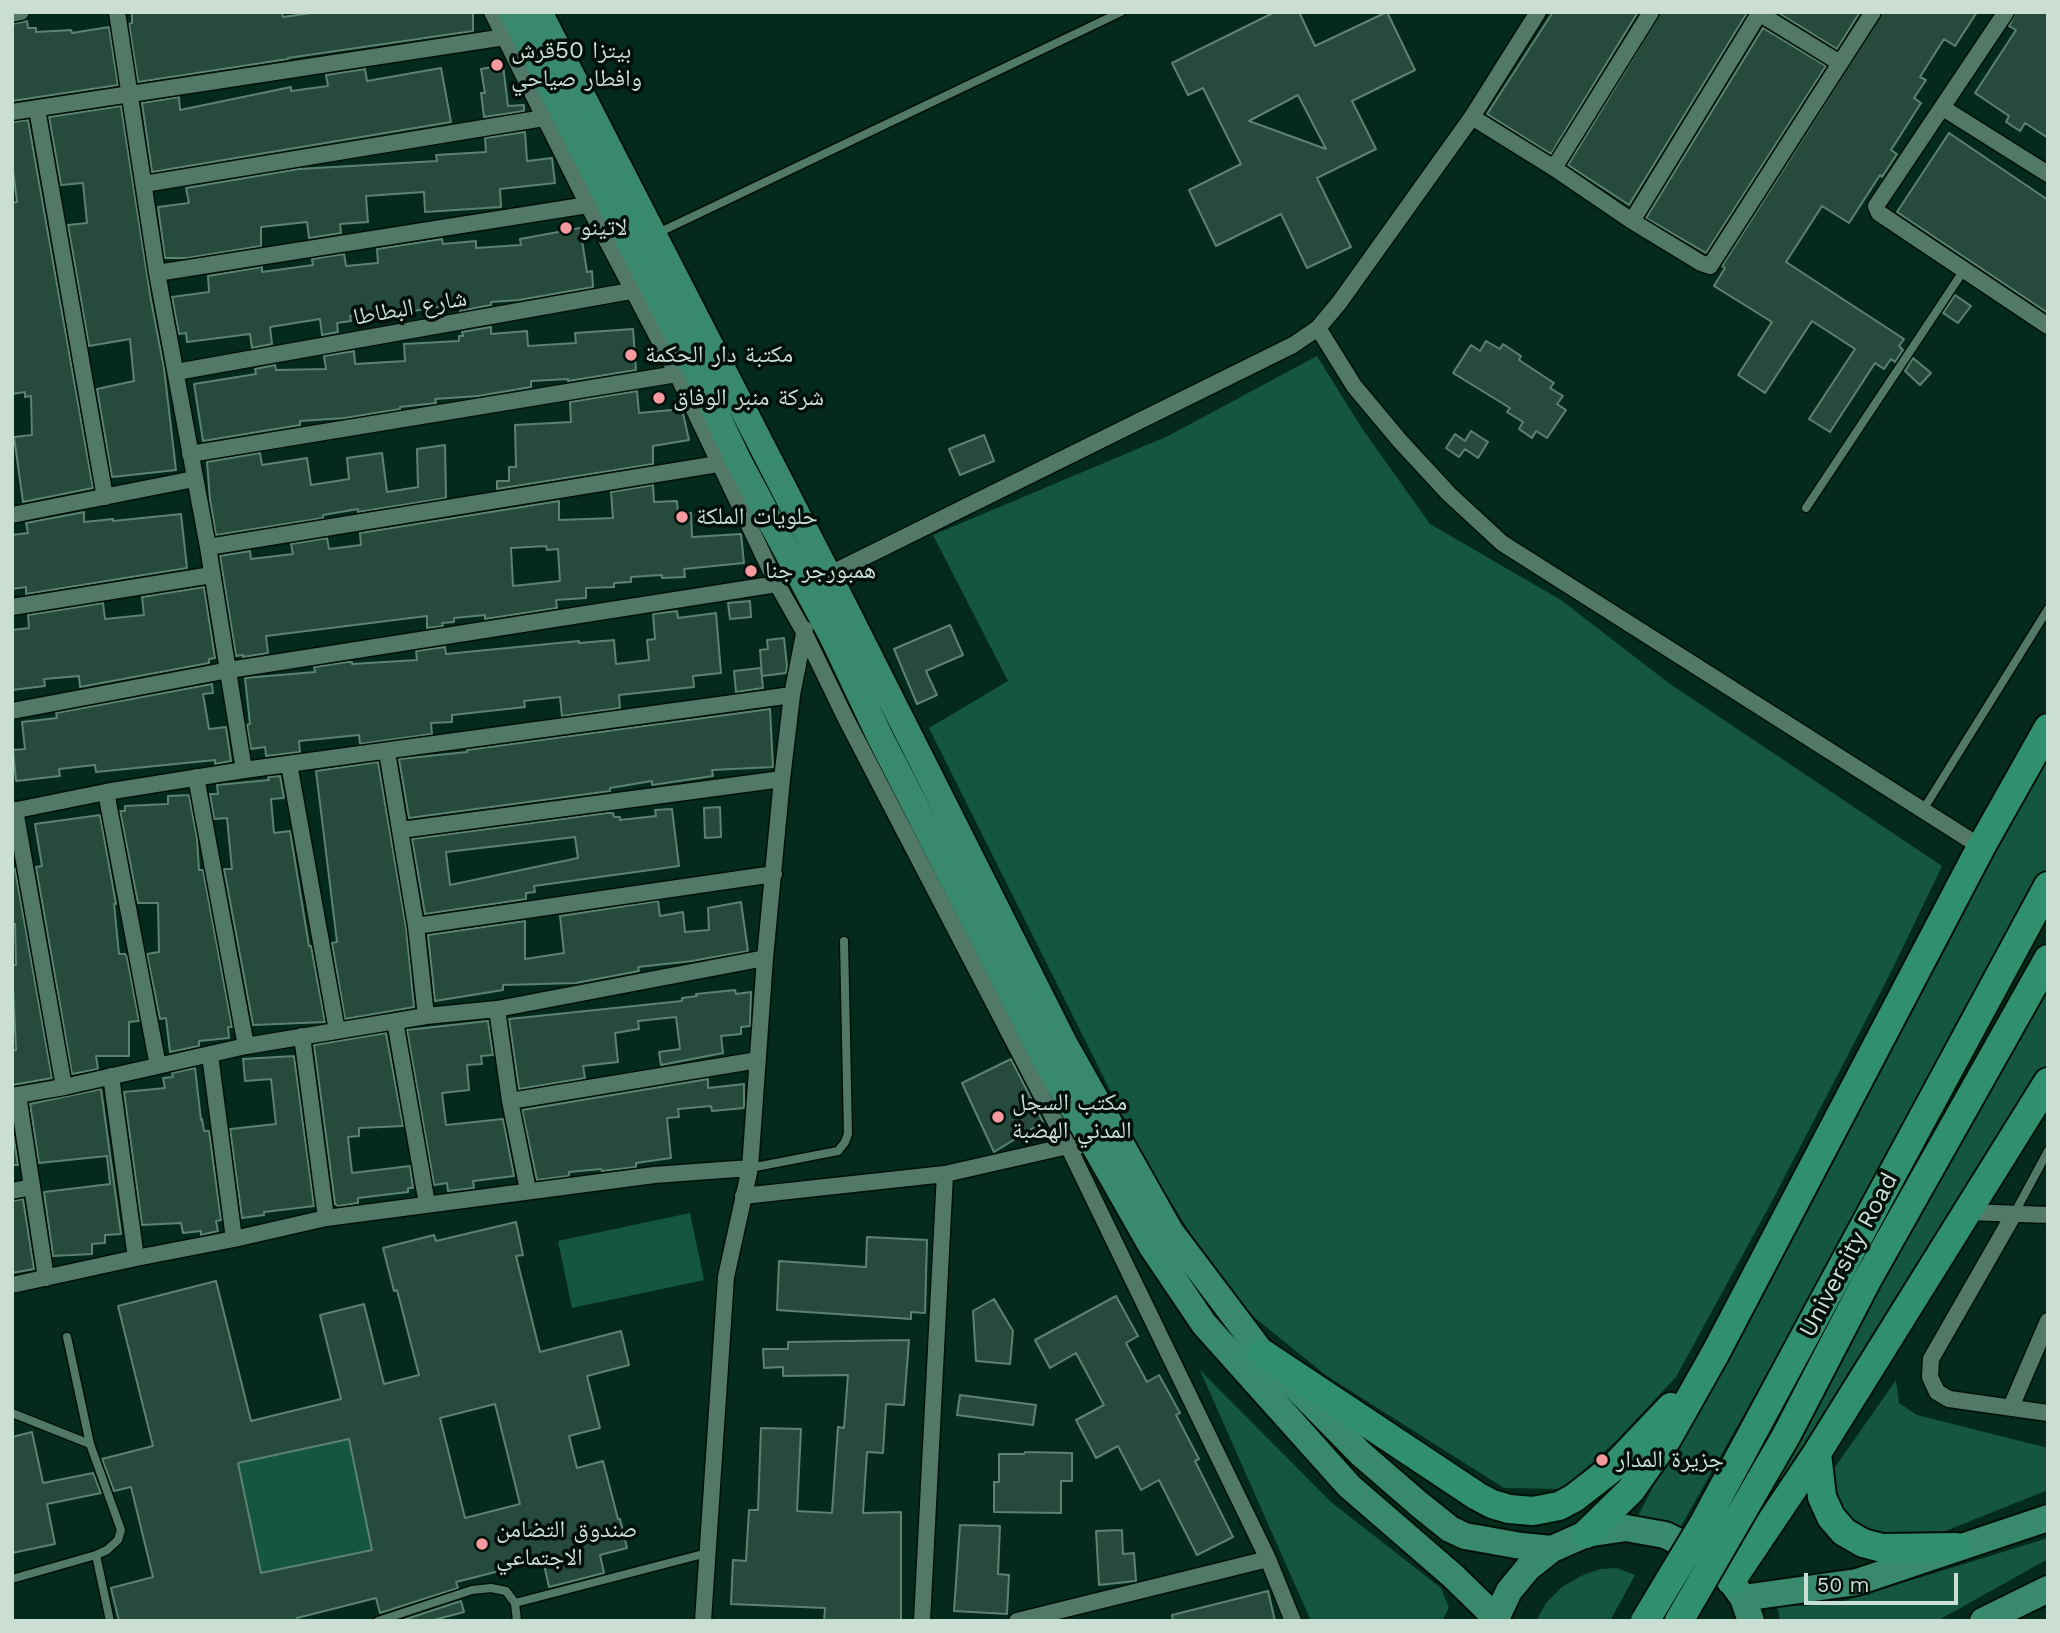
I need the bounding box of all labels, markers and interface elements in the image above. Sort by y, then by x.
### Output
place label: بيتزا 50قرش وافطار صياحي [511,37,642,93]
marker: بيتزا 50قرش وافطار صياحي [489,57,505,73]
place label: لاتينو [580,214,628,242]
marker: لاتينو [558,220,574,236]
street label: شارع البطاطا [351,284,469,332]
place label: مكتبة دار الحكمة [645,341,793,369]
marker: مكتبة دار الحكمة [623,347,639,363]
place label: شركة منبر الوفاق [673,384,824,412]
marker: شركة منبر الوفاق [651,390,667,406]
place label: حلويات الملكة [696,503,818,531]
marker: حلويات الملكة [674,509,690,525]
place label: همبورجر جنا [765,557,876,585]
marker: همبورجر جنا [743,563,759,579]
place label: مكتب السجل المدني الهضبة [1012,1089,1132,1145]
marker: مكتب السجل المدني الهضبة [990,1109,1006,1125]
street label: University Road [1794,1168,1904,1342]
place label: جزيرة المدار [1616,1446,1724,1474]
marker: جزيرة المدار [1594,1452,1610,1468]
place label: صندوق التضامن الاجتماعي [496,1516,637,1572]
marker: صندوق التضامن الاجتماعي [474,1536,490,1552]
scale bar [1808,1560,1962,1604]
text: 50 m [1817,1572,1869,1597]

